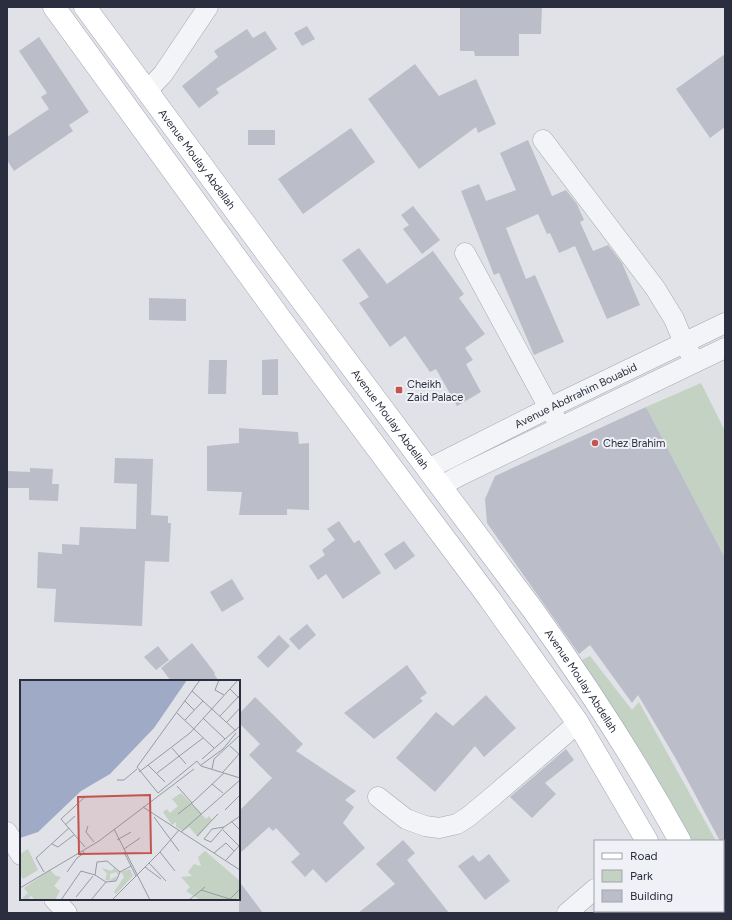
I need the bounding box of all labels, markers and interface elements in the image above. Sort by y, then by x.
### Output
street label: Avenue Moulay Abdellah [156,107,238,212]
street label: Avenue Abdrrahim Bouabid [513,361,639,431]
street label: Avenue Moulay Abdellah [349,367,432,472]
place label: Cheikh Zaid Palace [407,378,463,404]
marker: Cheikh Zaid Palace [394,385,404,395]
place label: Chez Brahim [603,437,665,450]
marker: Chez Brahim [590,438,600,448]
street label: Avenue Moulay Abdellah [542,627,620,735]
inset map [20,680,240,900]
legend [594,840,724,912]
text: Road [630,849,658,863]
text: Park [630,869,653,883]
text: Building [630,889,673,903]

